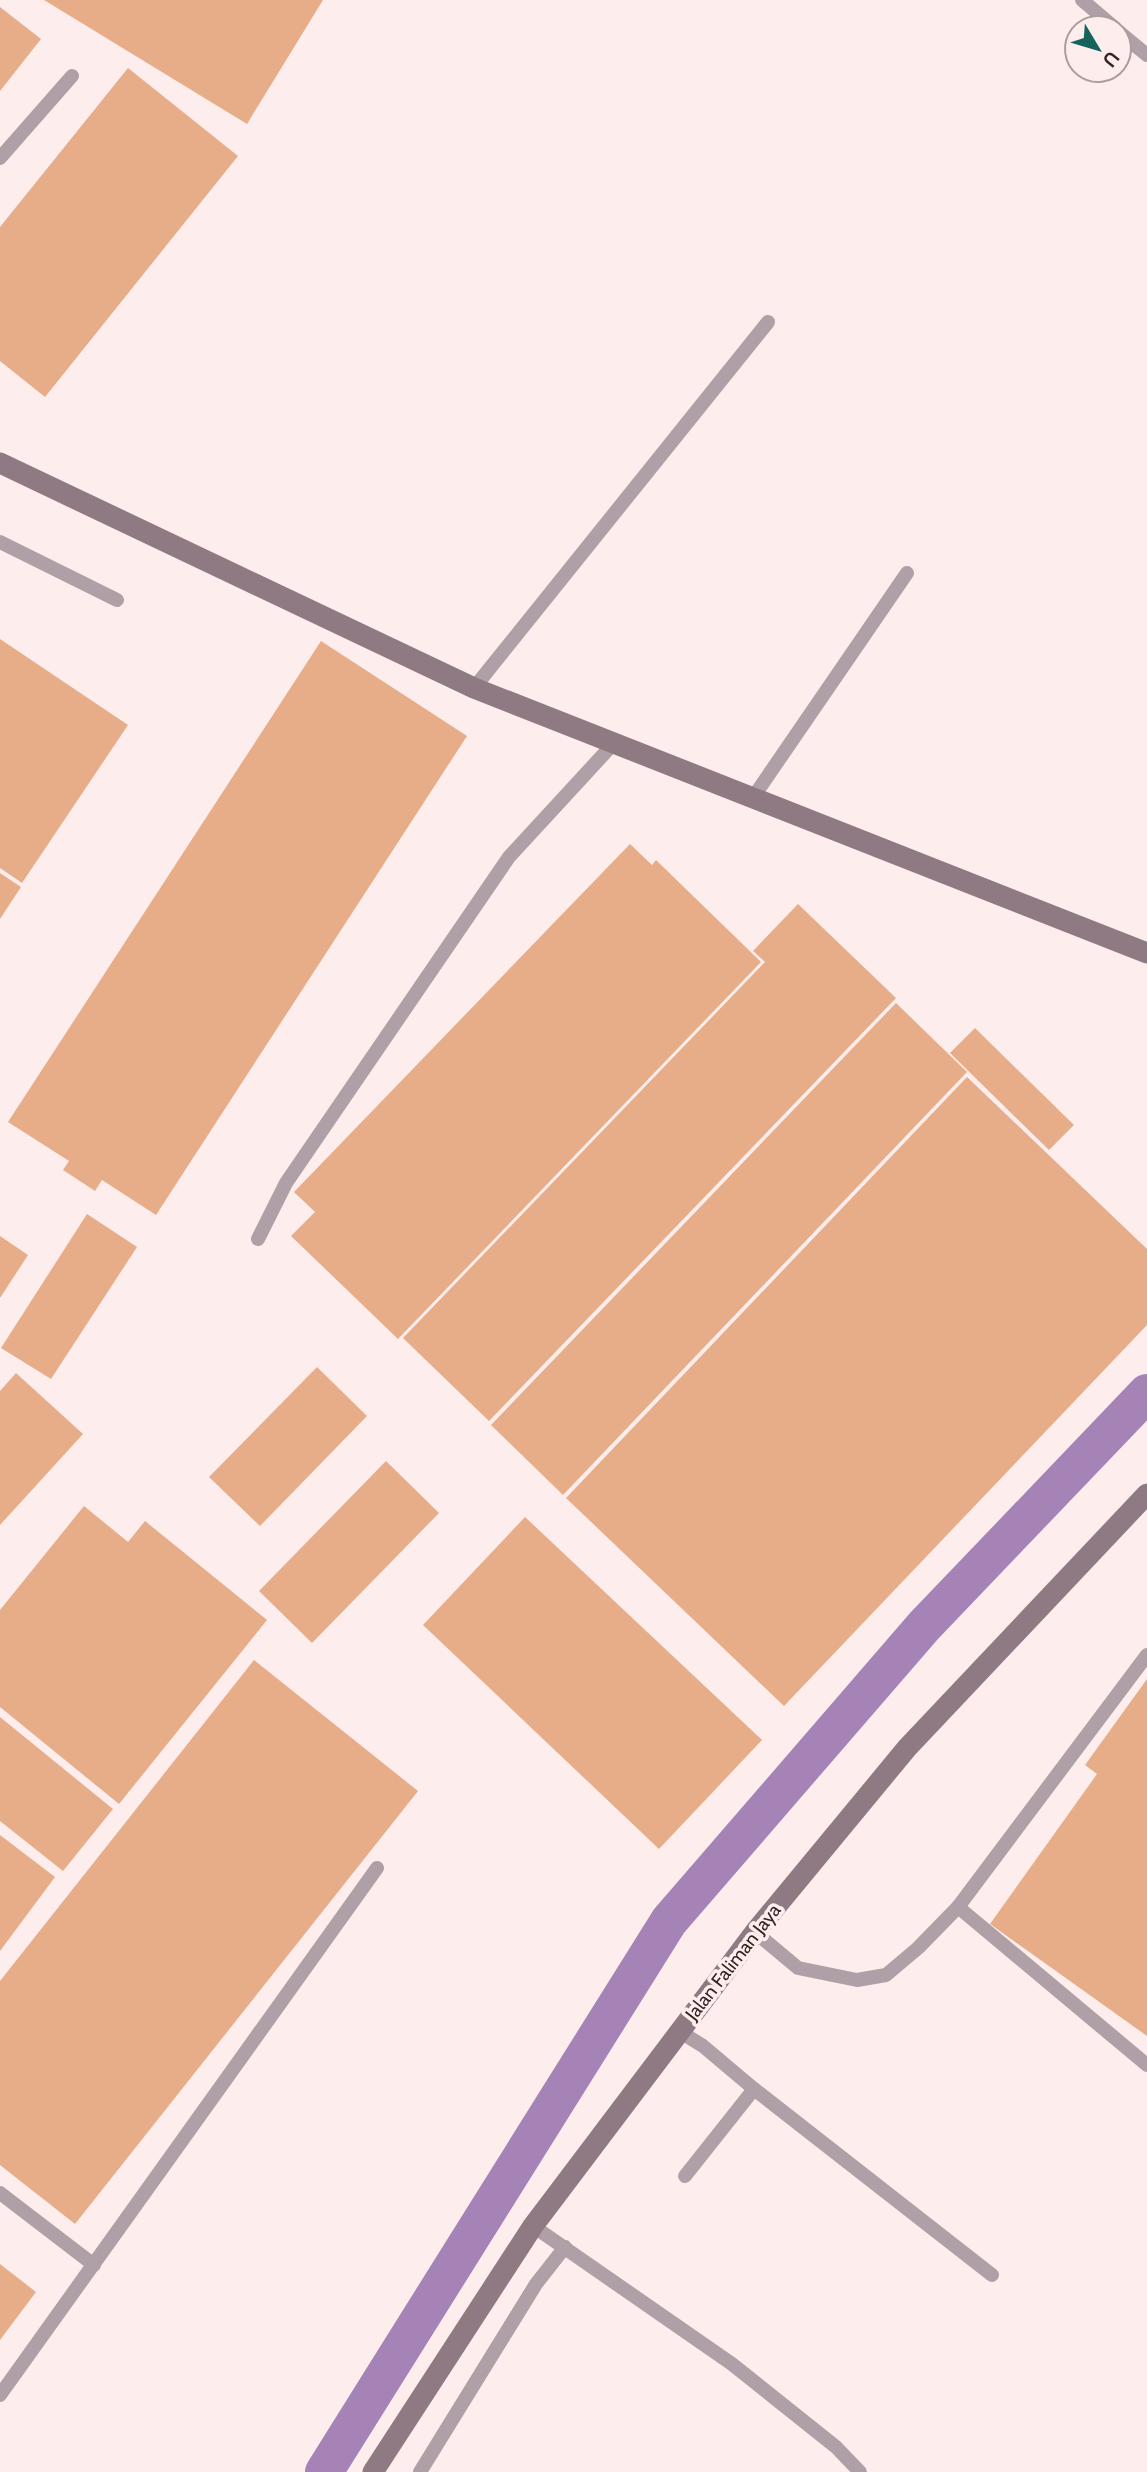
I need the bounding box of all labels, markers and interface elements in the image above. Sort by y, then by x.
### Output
north arrow [1063,14,1133,84]
text: U [1098,47,1124,72]
street label: Jalan Faliman Jaya [680,1899,786,2026]

